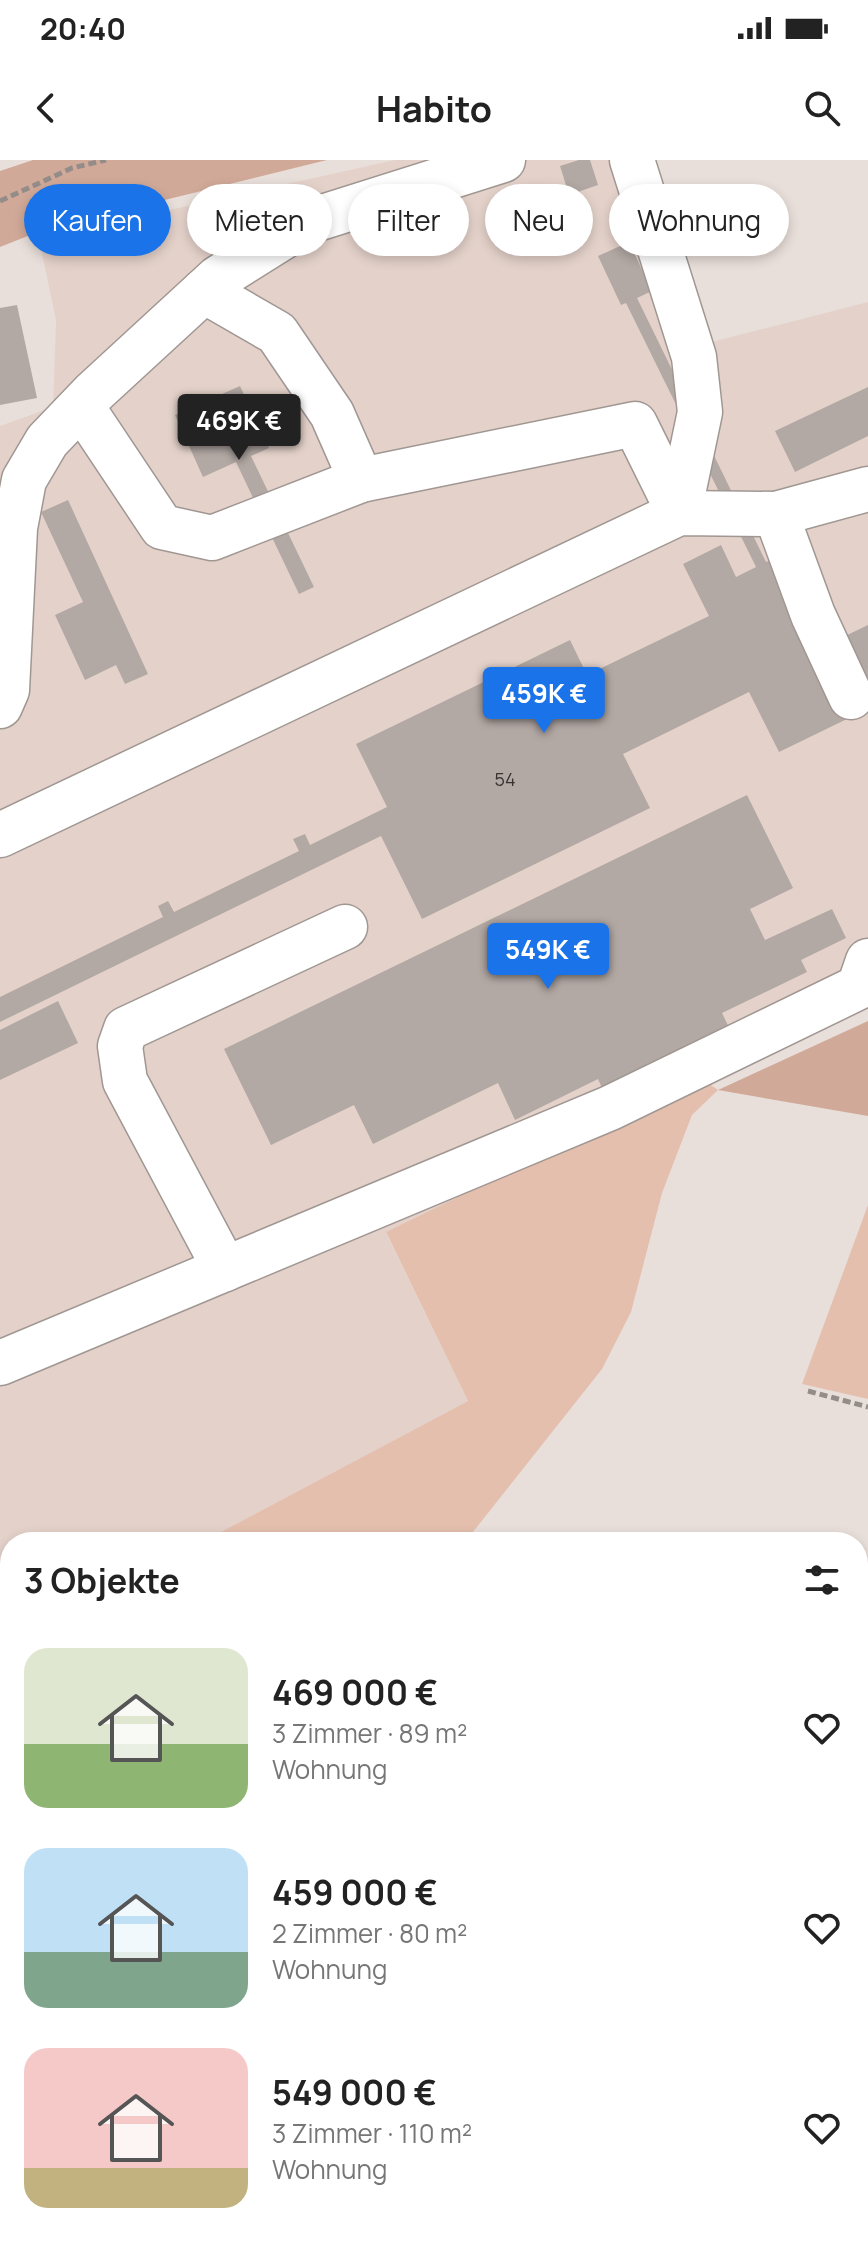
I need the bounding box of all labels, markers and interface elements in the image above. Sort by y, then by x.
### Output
text: 20:40 [40,8,126,49]
text: Habito [376,84,492,133]
icon: back [24,86,68,130]
icon: search [800,86,844,130]
chip: Kaufen [24,184,171,256]
chip: Mieten [187,184,332,256]
chip: Filter [348,184,469,256]
chip: Neu [485,184,593,256]
chip: Wohnung [609,184,789,256]
pin: 469K € [174,394,304,462]
text: 469K € [196,402,282,438]
pin: 459K € [479,667,609,735]
text: 459K € [501,675,587,711]
house number: 54 [494,767,516,791]
pin: 549K € [483,923,613,991]
text: 549K € [505,931,591,967]
text: 3 Objekte [24,1557,180,1603]
icon: filters [800,1558,844,1602]
text: 469 000 € [272,1669,438,1715]
icon: home [88,1680,184,1776]
icon: heart [800,1706,844,1750]
text: 3 Zimmer · 89 m² [272,1715,467,1751]
text: Wohnung [272,1751,387,1787]
text: 459 000 € [272,1869,438,1915]
icon: home [88,1880,184,1976]
icon: heart [800,1906,844,1950]
text: 2 Zimmer · 80 m² [272,1915,468,1951]
text: Wohnung [272,1951,387,1987]
text: 549 000 € [272,2069,437,2115]
icon: home [88,2080,184,2176]
icon: heart [800,2106,844,2150]
text: 3 Zimmer · 110 m² [272,2115,472,2151]
text: Wohnung [272,2151,387,2187]

